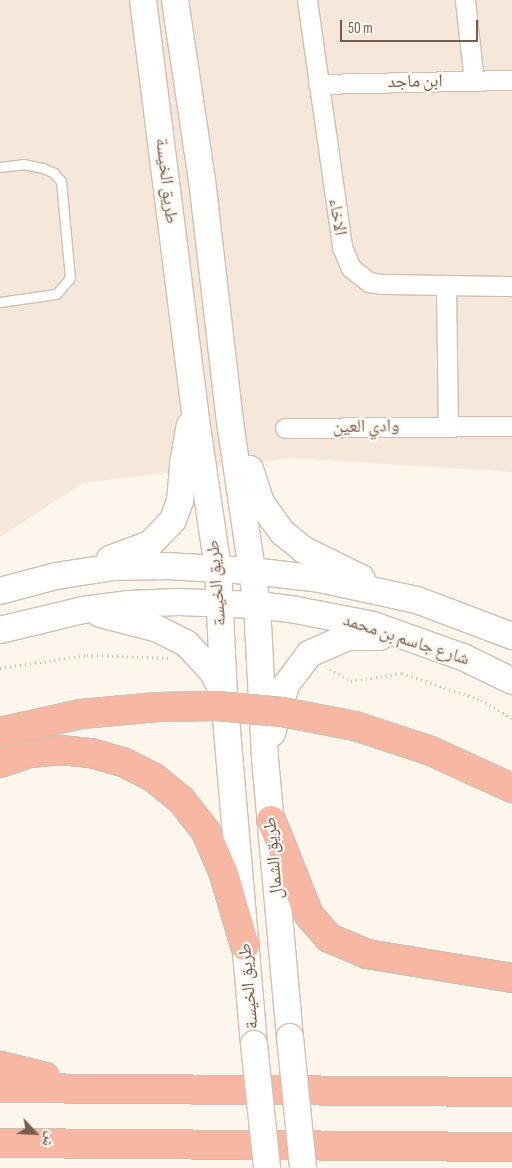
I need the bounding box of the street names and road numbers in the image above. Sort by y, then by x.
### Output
street label: ابن ماجد [387,71,443,93]
street label: طريق الخيسة [150,137,182,225]
street label: الاخاء [323,197,351,237]
street label: وادي العين [332,416,400,438]
street label: طريق الخيسة [202,539,232,627]
street label: شارع جاسم بن محمد [340,609,472,671]
street label: طريق الشمال [260,816,288,900]
street label: طريق الخيسة [234,942,264,1030]

